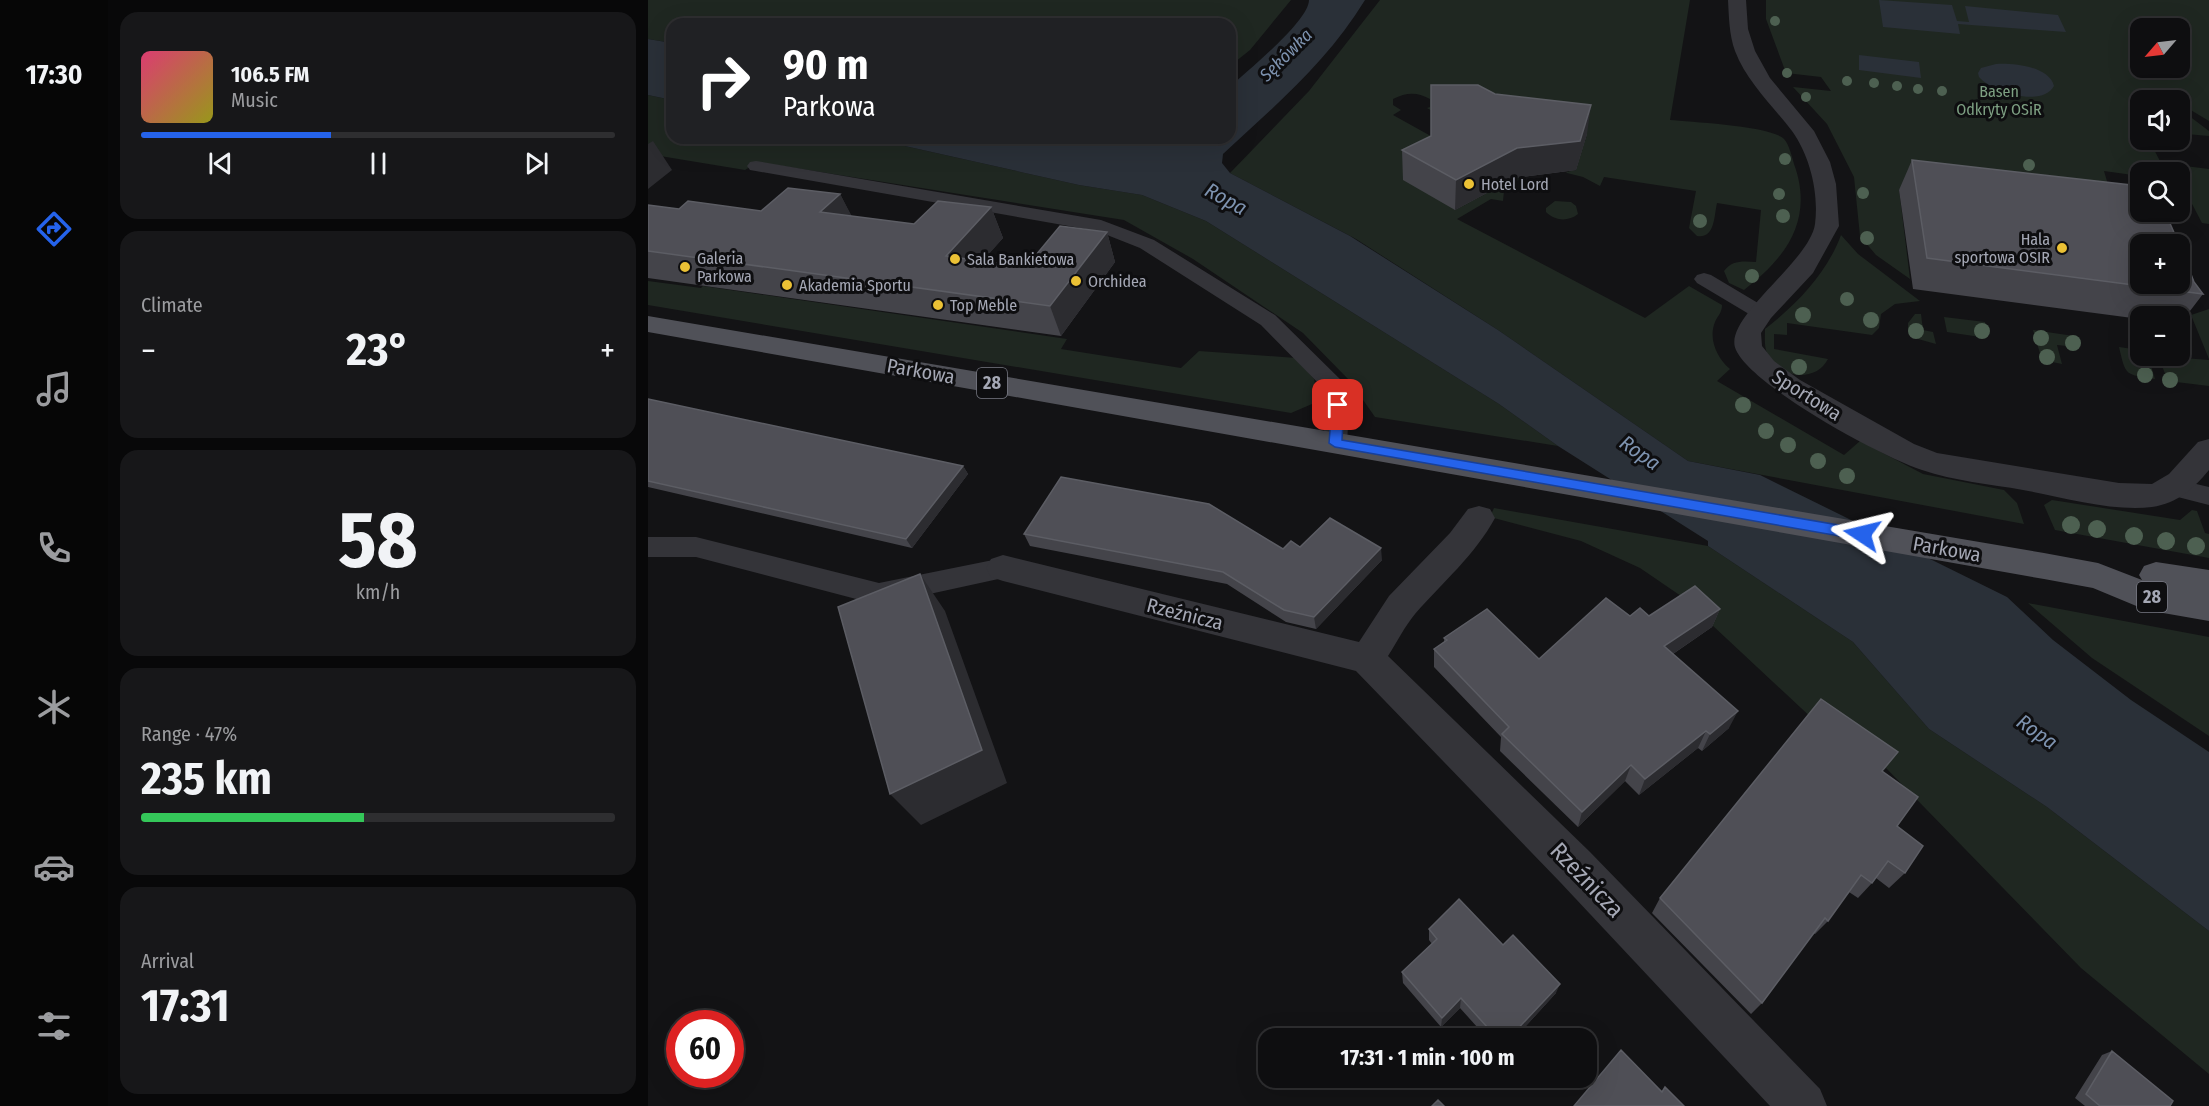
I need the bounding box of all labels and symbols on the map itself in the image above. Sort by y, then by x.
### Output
north arrow [2130,18,2190,78]
water label: Sękówka [1254,24,1317,87]
park label: Basen Odkryty OSiR [1956,82,2042,119]
place label: Hotel Lord [1481,175,1549,194]
water label: Ropa [1200,177,1252,221]
marker: Hotel Lord [1462,177,1476,191]
place label: Hala sportowa OSIR [1954,230,2050,267]
marker: Hala sportowa OSIR [2055,241,2069,255]
place label: Galeria Parkowa [697,249,752,286]
place label: Sala Bankietowa [967,250,1074,269]
marker: Sala Bankietowa [948,252,962,266]
marker: Galeria Parkowa [678,260,692,274]
place label: Orchidea [1088,272,1147,291]
marker: Orchidea [1069,274,1083,288]
place label: Akademia Sportu [799,276,911,295]
marker: Akademia Sportu [780,278,794,292]
place label: Top Meble [950,296,1017,315]
marker: Top Meble [931,298,945,312]
street label: Parkowa [885,353,957,389]
street label: Sportowa [1768,364,1846,426]
road number: 28 [977,368,1007,398]
pin [1312,379,1363,430]
water label: Ropa [1615,430,1665,476]
position arrow [1830,502,1894,566]
street label: Parkowa [1911,531,1983,567]
road number: 28 [2137,582,2167,612]
street label: Rzeźnicza [1144,593,1226,635]
water label: Ropa [2012,709,2062,755]
street label: Rzeźnicza [1544,837,1630,923]
speed limit sign: 60 [666,1010,744,1088]

